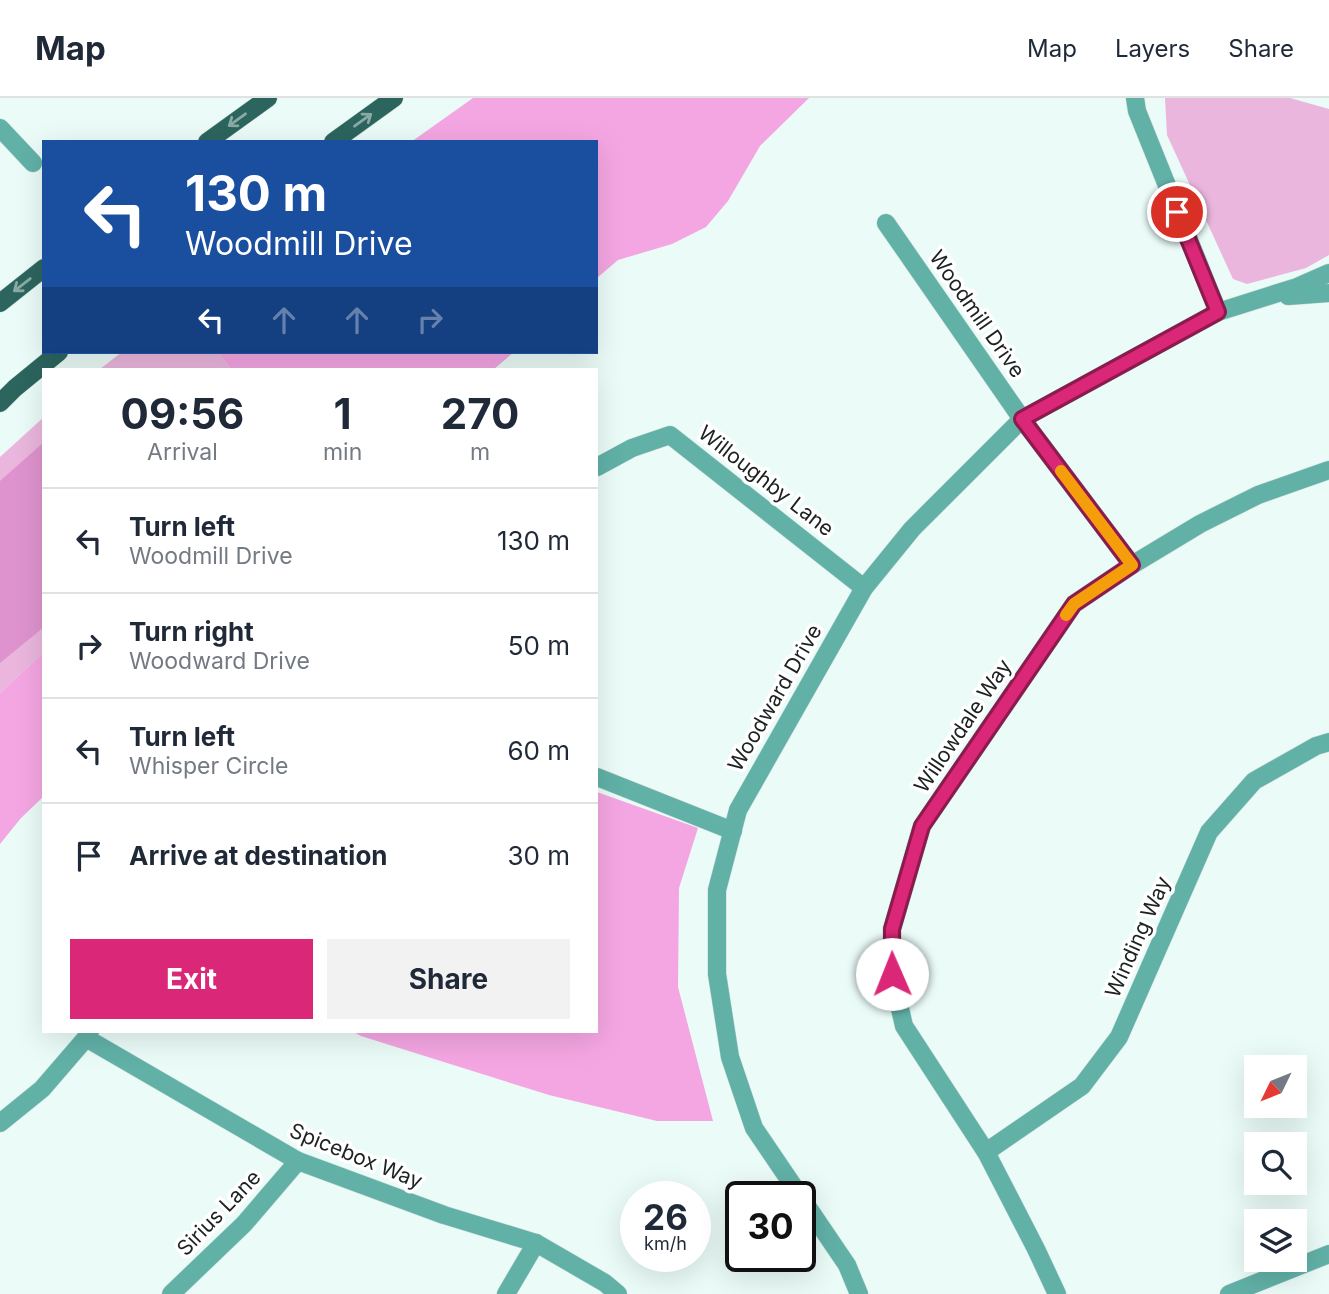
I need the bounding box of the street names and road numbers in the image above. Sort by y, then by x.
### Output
street label: Woodmill Drive [924,245,1030,382]
street label: Willoughby Lane [694,420,839,541]
street label: Woodward Drive [722,620,827,775]
street label: Willowdale Way [909,654,1017,797]
street label: Winding Way [1100,872,1176,1001]
street label: Spicebox Way [286,1118,426,1194]
street label: Sirius Lane [172,1165,266,1261]

